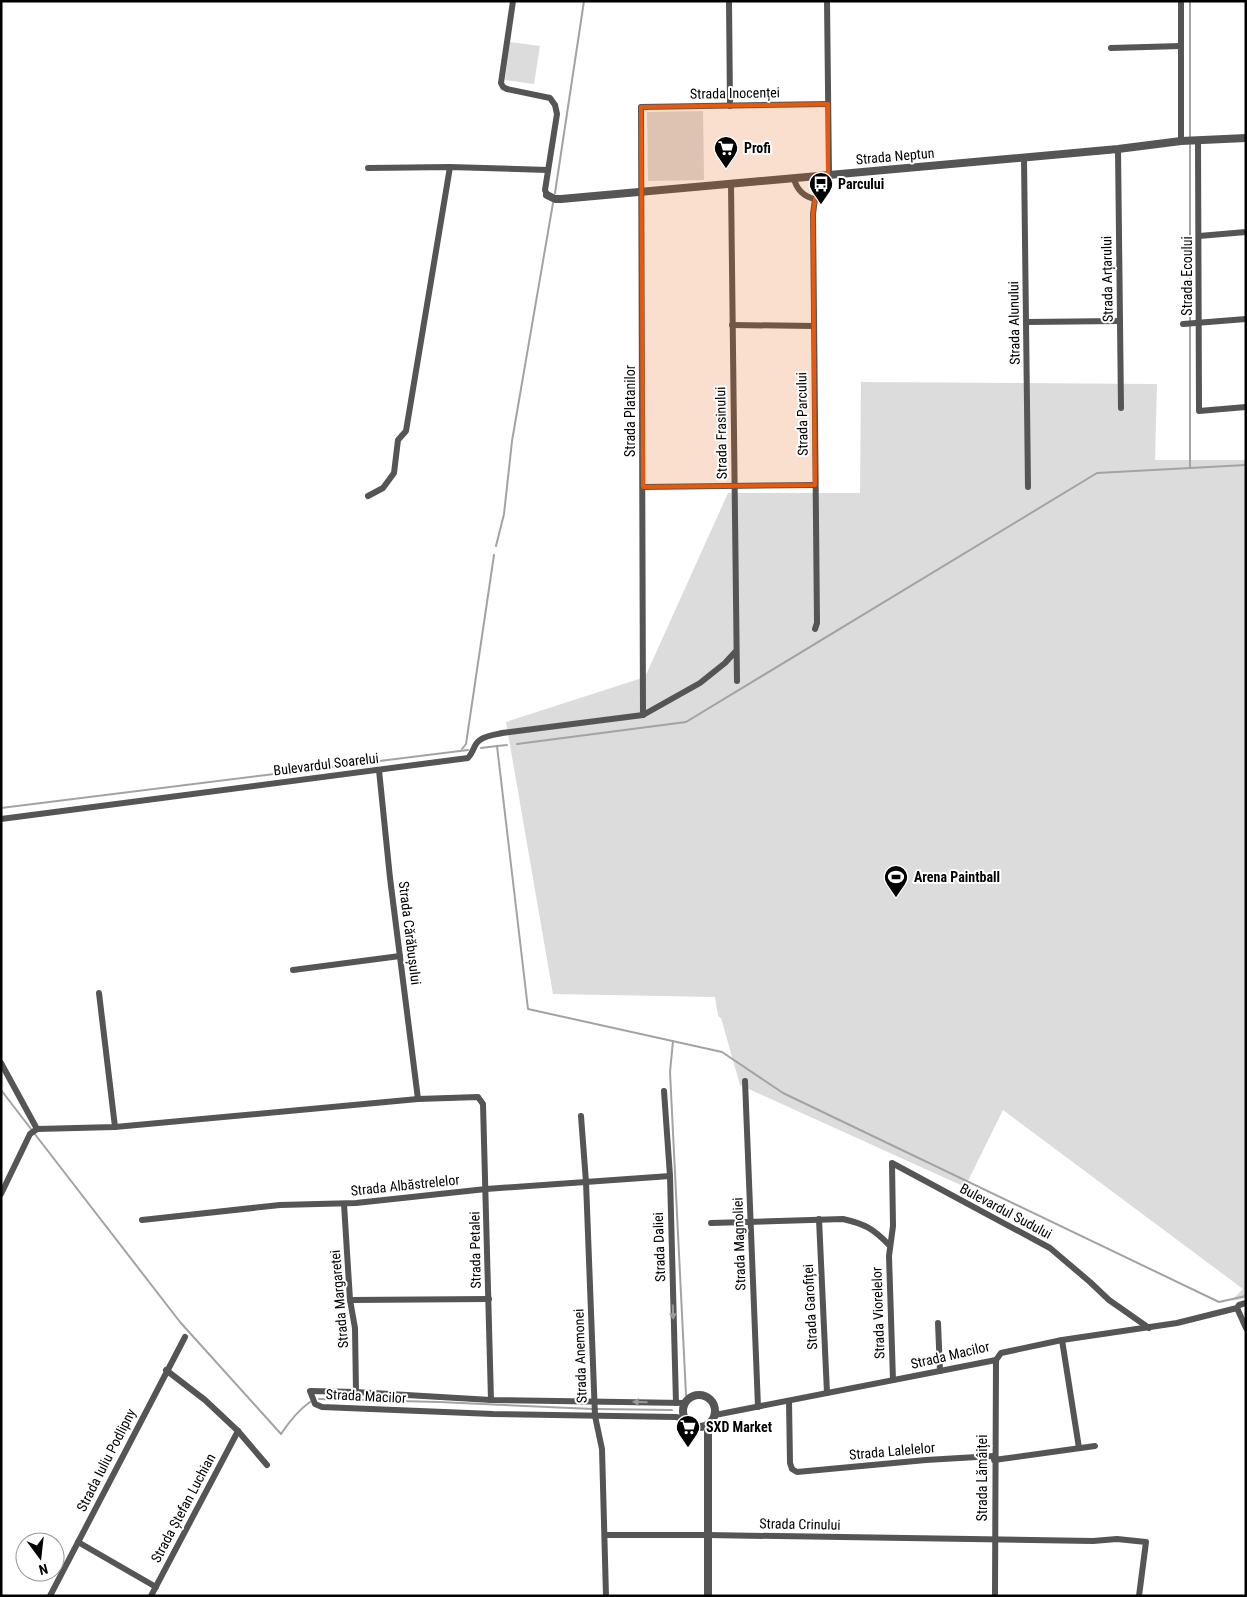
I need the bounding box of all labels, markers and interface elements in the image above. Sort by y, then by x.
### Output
street label: Strada Inocenței [690,84,780,103]
supermarket icon: Profi [713,135,739,169]
place label: Profi [744,140,771,156]
street label: Strada Neptun [855,145,935,167]
bus stop icon: Parcului [808,171,834,205]
place label: Parcului [838,176,884,192]
street label: Strada Arțarului [1098,236,1117,322]
street label: Strada Ecoului [1179,236,1195,316]
street label: Strada Alunului [1005,281,1023,365]
street label: Strada Platanilor [622,365,638,457]
street label: Strada Parcului [793,372,811,456]
street label: Strada Frasinului [712,387,730,479]
street label: Bulevardul Soarelui [272,750,380,778]
sports icon: Arena Paintball [883,864,909,898]
place label: Arena Paintball [914,869,1000,885]
street label: Strada Cărăbușului [395,880,424,986]
street label: Strada Albăstrelelor [350,1171,460,1199]
street label: Bulevardul Sudului [957,1180,1055,1242]
street label: Strada Magnoliei [729,1197,749,1291]
street label: Strada Petalei [466,1211,484,1289]
street label: Strada Daliei [650,1212,668,1282]
street label: Strada Margaretei [327,1249,351,1349]
street label: Strada Garofiței [800,1264,821,1350]
street label: Strada Viorelelor [868,1267,888,1359]
one-way arrow [670,1304,678,1320]
street label: Strada Anemonei [570,1308,590,1404]
street label: Strada Macilor [909,1338,991,1372]
street label: Strada Macilor [325,1386,407,1406]
one-way arrow [632,1398,648,1406]
street label: Strada Iuliu Podlipny [73,1406,139,1514]
supermarket icon: SXD Market [675,1414,701,1448]
place label: SXD Market [706,1419,772,1435]
street label: Strada Lămâiței [974,1435,991,1521]
street label: Strada Lalelelor [848,1439,936,1463]
street label: Strada Ștefan Luchian [148,1451,219,1566]
street label: Strada Crinului [759,1515,841,1533]
north arrow [15,1532,65,1582]
text: N [37,1561,50,1578]

